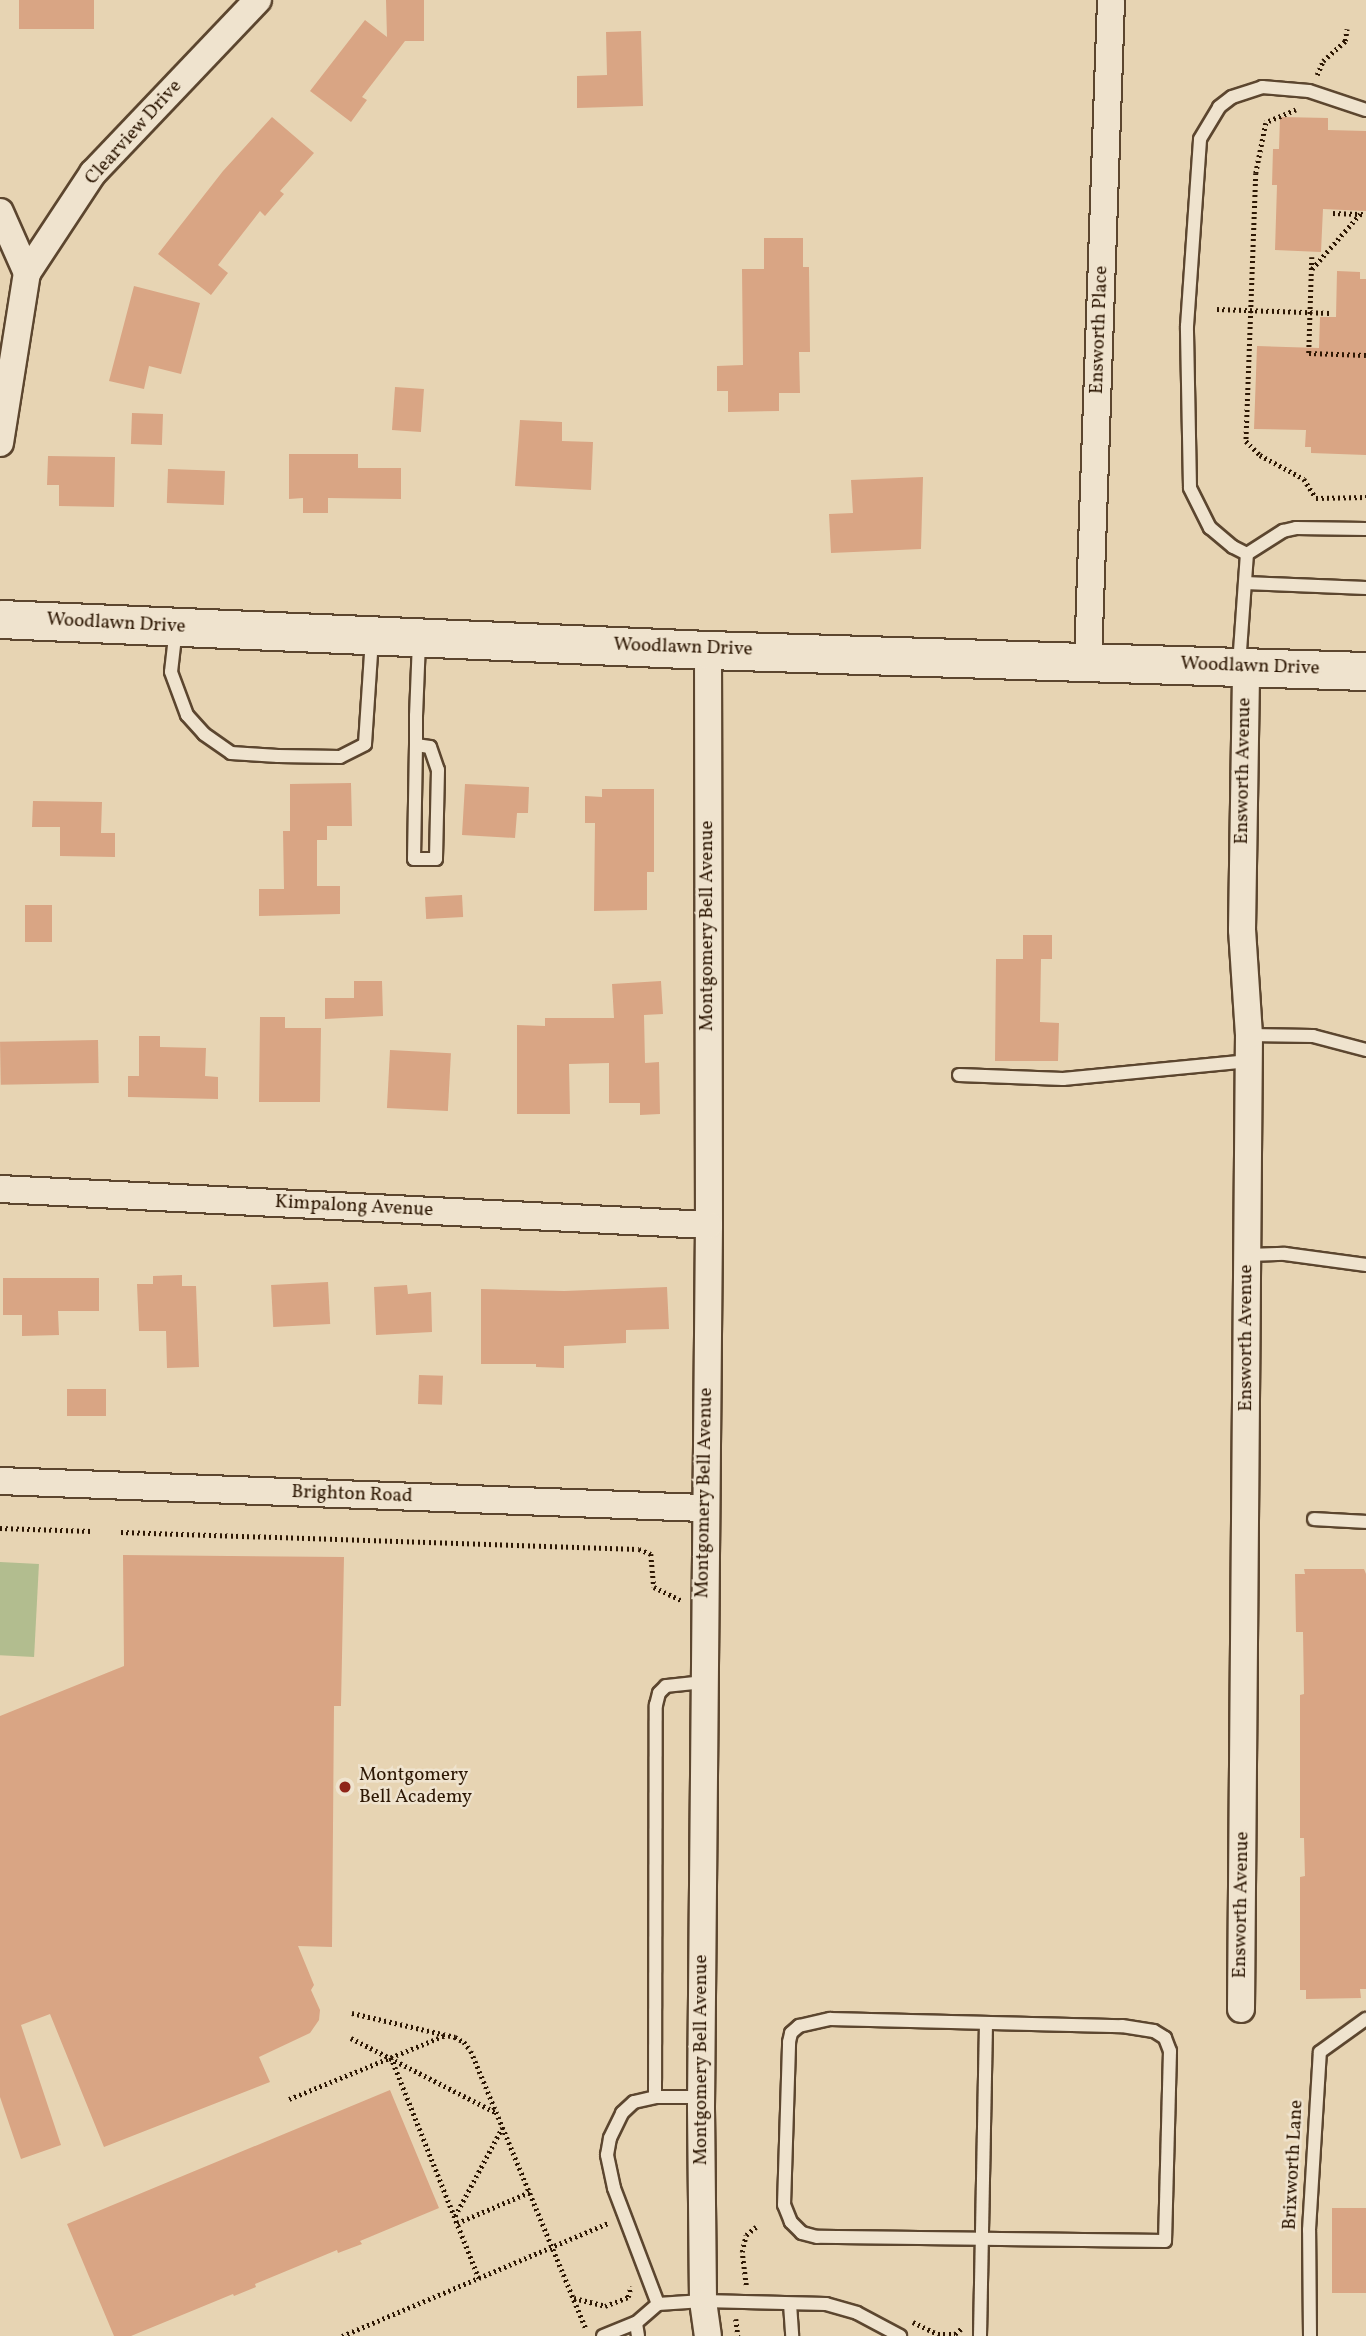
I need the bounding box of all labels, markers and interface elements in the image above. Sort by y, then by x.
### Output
street label: Clearview Drive [81,76,187,190]
street label: Ensworth Place [1086,265,1114,395]
street label: Woodlawn Drive [46,609,186,639]
street label: Woodlawn Drive [613,634,753,662]
street label: Woodlawn Drive [1180,653,1320,681]
street label: Ensworth Avenue [1231,697,1257,845]
street label: Montgomery Bell Avenue [697,820,719,1032]
street label: Kimpalong Avenue [274,1191,434,1223]
street label: Ensworth Avenue [1236,1264,1258,1412]
street label: Montgomery Bell Avenue [692,1387,718,1599]
street label: Brighton Road [291,1481,413,1509]
place label: Montgomery Bell Academy [359,1765,472,1809]
marker: Montgomery Bell Academy [337,1779,353,1795]
street label: Ensworth Avenue [1229,1831,1255,1979]
street label: Montgomery Bell Avenue [691,1954,713,2166]
street label: Brixworth Lane [1279,2099,1309,2231]

